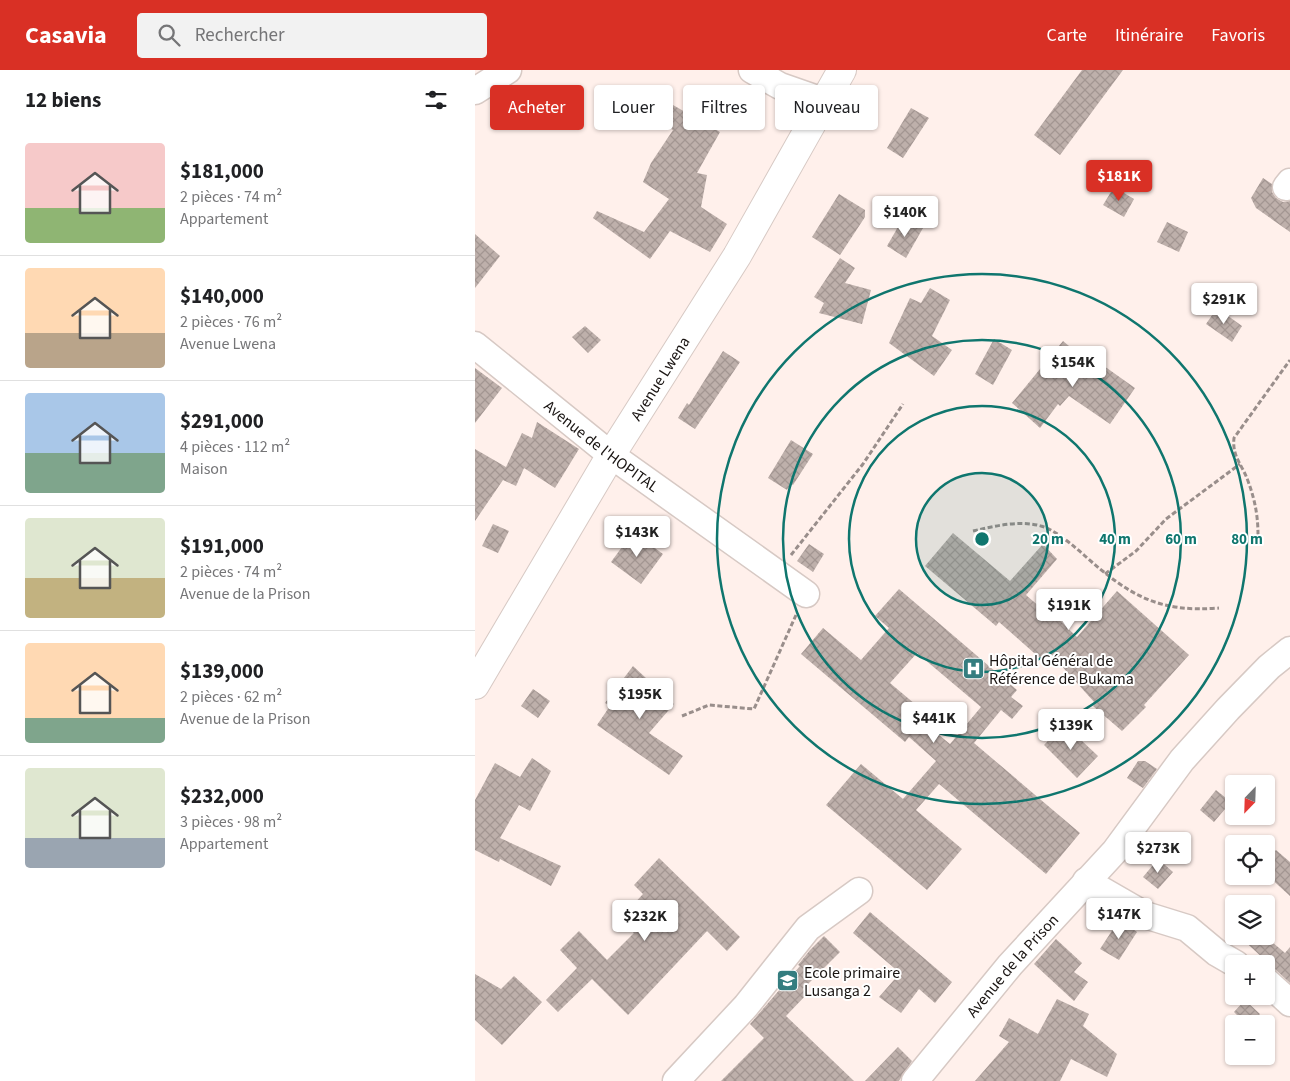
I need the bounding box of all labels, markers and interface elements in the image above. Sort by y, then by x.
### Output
search box [137,13,487,58]
text: Casavia [25,18,107,53]
icon: search [155,21,183,49]
text: Rechercher [195,22,285,49]
text: Carte [1047,23,1087,48]
text: Itinéraire [1115,23,1183,48]
text: Favoris [1211,23,1265,48]
text: 12 biens [25,85,101,115]
chip: Acheter [490,85,584,130]
chip: Louer [594,85,673,130]
chip: Filtres [683,85,765,130]
chip: Nouveau [775,85,878,130]
icon: filters [422,86,450,114]
text: $181,000 [180,156,264,186]
pin: $181K [1084,160,1154,202]
icon: home [65,163,125,223]
text: $181K [1097,165,1141,187]
text: 2 pièces · 74 m² [180,186,282,208]
pin: $140K [870,196,940,238]
text: $140K [883,201,927,223]
text: Appartement [180,208,268,230]
text: $140,000 [180,281,264,311]
pin: $291K [1189,282,1259,325]
icon: home [65,288,125,348]
text: $291K [1202,288,1246,310]
text: 2 pièces · 76 m² [180,311,282,333]
street label: Avenue Lwena [625,332,695,425]
text: Avenue Lwena [180,333,276,355]
pin: $154K [1038,346,1108,388]
text: $154K [1051,351,1095,373]
street label: Avenue de l'HOPITAL [539,395,663,498]
text: $291,000 [180,406,264,436]
icon: home [65,413,125,473]
text: 4 pièces · 112 m² [180,436,290,458]
text: Maison [180,458,228,480]
pin: $143K [602,516,672,558]
text: $143K [615,521,659,543]
text: 20 m [1032,529,1064,550]
text: 40 m [1099,529,1131,550]
text: 60 m [1165,529,1197,550]
text: 80 m [1231,529,1263,550]
centre of rings [973,530,991,548]
text: $191,000 [180,531,264,561]
icon: home [65,538,125,598]
text: 2 pièces · 74 m² [180,561,282,583]
text: Avenue de la Prison [180,583,311,605]
pin: $191K [1034,588,1104,631]
text: $191K [1047,594,1091,616]
place label: Hôpital Général de Référence de Bukama [989,650,1134,690]
text: $139,000 [180,656,264,686]
hospital icon: Hôpital Général de Référence de Bukama [961,657,985,681]
icon: home [65,663,125,723]
pin: $195K [605,678,675,720]
text: $195K [618,683,662,705]
text: 2 pièces · 62 m² [180,686,282,708]
pin: $441K [899,702,969,744]
text: $441K [912,707,956,729]
text: Avenue de la Prison [180,708,311,730]
pin: $139K [1036,708,1106,751]
text: $139K [1049,714,1093,736]
north arrow [1225,775,1275,825]
map controls [1225,775,1275,1065]
text: $232,000 [180,781,264,811]
icon: home [65,788,125,848]
text: 3 pièces · 98 m² [180,811,282,833]
pin: $273K [1123,832,1193,874]
text: Appartement [180,833,268,855]
button: locate [1225,835,1275,885]
text: $273K [1136,837,1180,859]
button: layers [1225,895,1275,945]
pin: $147K [1084,898,1154,940]
pin: $232K [610,900,680,942]
text: $147K [1097,903,1141,925]
text: $232K [623,905,667,927]
street label: Avenue de la Prison [962,909,1064,1022]
button: + [1225,955,1275,1005]
place label: Ecole primaire Lusanga 2 [804,962,900,1002]
school or university icon: Ecole primaire Lusanga 2 [776,969,800,993]
button: − [1225,1015,1275,1065]

